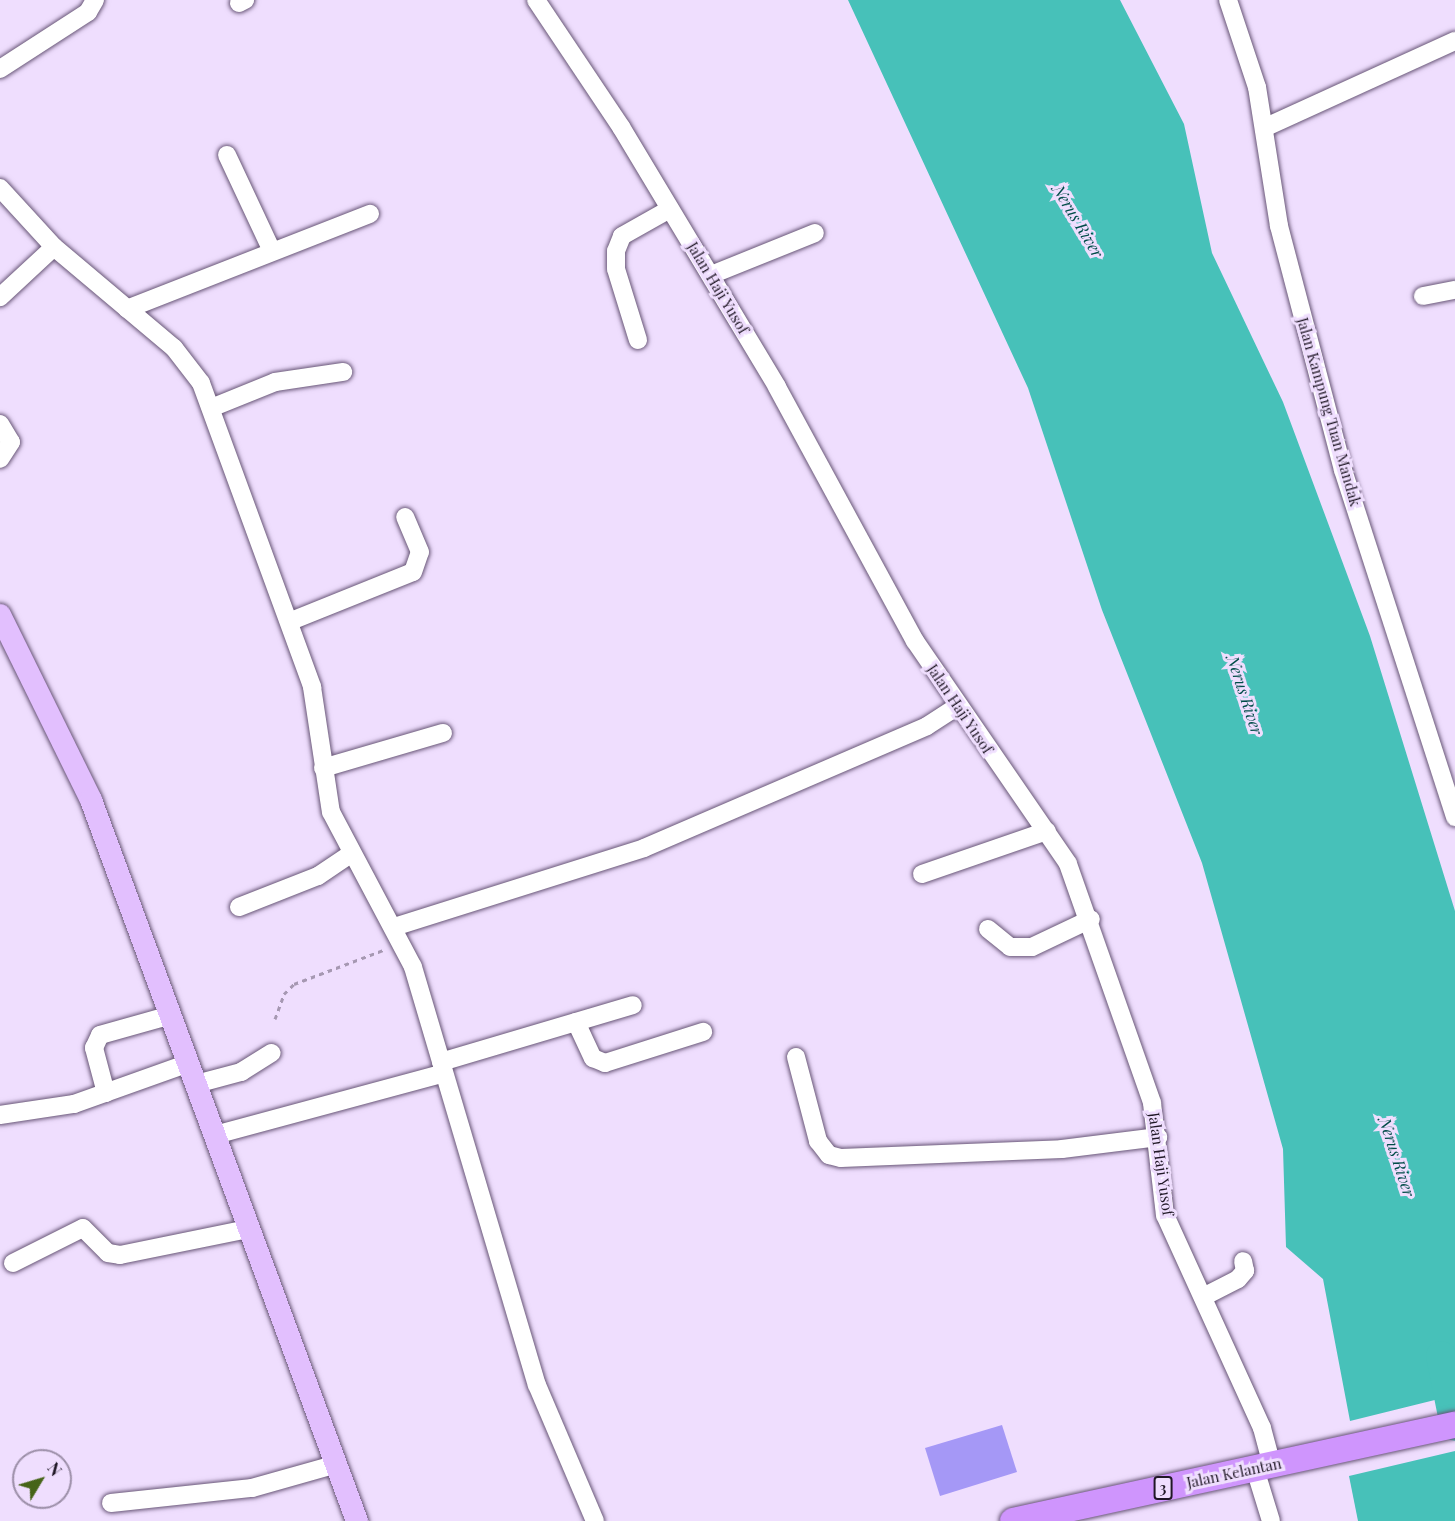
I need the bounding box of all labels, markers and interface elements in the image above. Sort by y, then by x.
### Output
water label: Nerus River [1049,181,1107,261]
street label: Jalan Haji Yusof [683,239,753,337]
street label: Jalan Kampung Tuan Mandak [1293,315,1365,509]
water label: Nerus River [1223,653,1267,737]
street label: Jalan Haji Yusof [923,661,997,757]
street label: Jalan Haji Yusof [1145,1111,1177,1217]
water label: Nerus River [1375,1115,1419,1199]
north arrow [12,1449,72,1509]
street label: Jalan Kelantan [1185,1454,1283,1492]
text: N [43,1458,67,1480]
road number: 3 [1152,1477,1174,1499]

